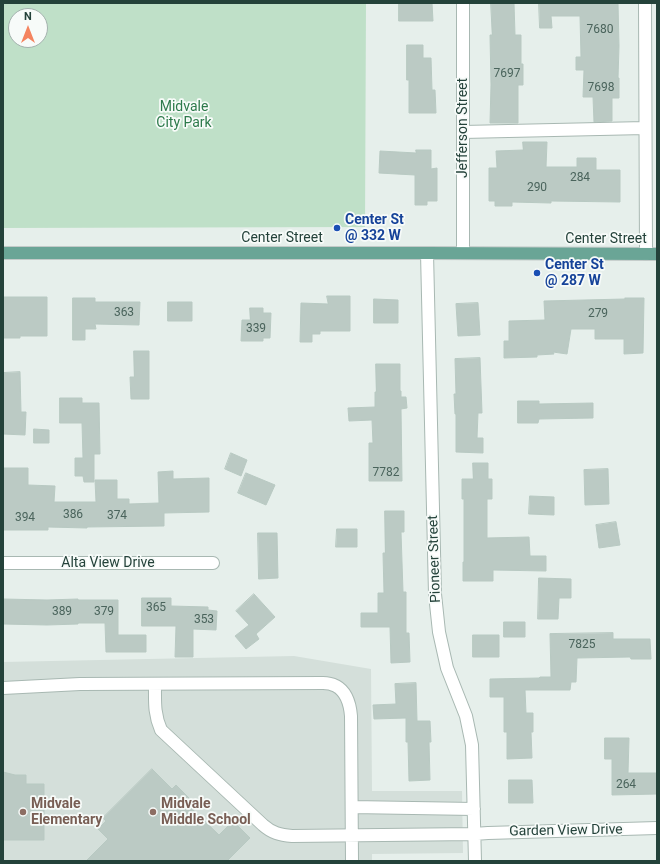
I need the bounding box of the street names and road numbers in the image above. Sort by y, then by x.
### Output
street label: Jefferson Street [455,78,471,178]
street label: Center Street [241,230,323,246]
street label: Center Street [565,231,647,247]
street label: Pioneer Street [425,515,445,603]
street label: Alta View Drive [61,555,155,571]
street label: Garden View Drive [509,822,623,840]

